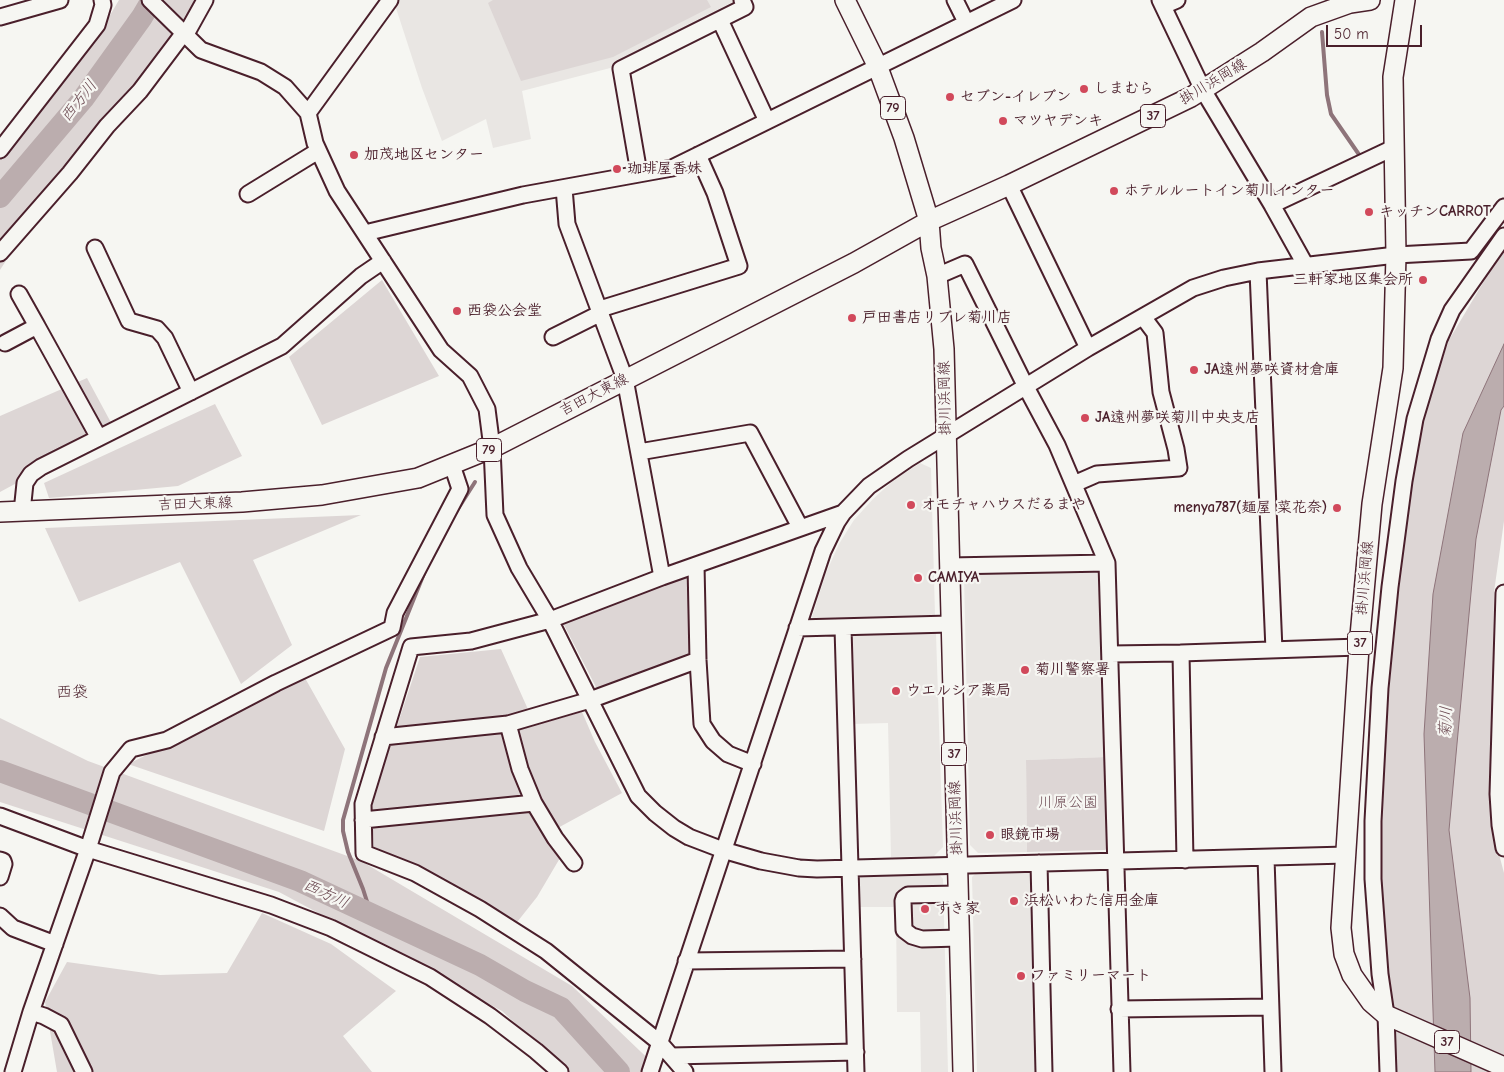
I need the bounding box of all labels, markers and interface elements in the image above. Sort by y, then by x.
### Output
scale bar [1329,15,1425,47]
text: 50 m [1334,25,1369,43]
street label: 掛川浜岡線 [1176,55,1250,109]
water label: 西方川 [57,76,101,126]
place label: しまむら [1094,80,1154,98]
marker: しまむら [1078,83,1090,95]
place label: セブン-イレブン [960,88,1071,106]
marker: セブン-イレブン [944,91,956,103]
road number: 79 [880,96,906,120]
road number: 37 [1140,104,1166,128]
place label: マツヤデンキ [1013,112,1103,130]
marker: マツヤデンキ [997,115,1009,127]
place label: 加茂地区センター [364,146,484,164]
marker: 加茂地区センター [348,149,360,161]
place label: 珈琲屋香妹 [627,160,702,178]
marker: 珈琲屋香妹 [611,163,623,175]
place label: ホテルルートイン菊川インター [1124,182,1335,200]
marker: ホテルルートイン菊川インター [1108,185,1120,197]
place label: キッチンCARROT [1379,203,1491,221]
marker: キッチンCARROT [1363,206,1375,218]
place label: 三軒家地区集会所 [1293,271,1413,289]
marker: 三軒家地区集会所 [1417,274,1429,286]
place label: 西袋公会堂 [467,302,542,320]
marker: 西袋公会堂 [451,305,463,317]
place label: 戸田書店リブレ菊川店 [862,309,1012,327]
marker: 戸田書店リブレ菊川店 [846,312,858,324]
street label: 掛川浜岡線 [935,360,955,436]
place label: JA遠州夢咲資材倉庫 [1204,361,1339,379]
marker: JA遠州夢咲資材倉庫 [1188,364,1200,376]
street label: 吉田大東線 [557,370,631,420]
place label: JA遠州夢咲菊川中央支店 [1095,409,1260,427]
marker: JA遠州夢咲菊川中央支店 [1079,412,1091,424]
road number: 79 [476,438,502,462]
street label: 吉田大東線 [157,494,233,514]
place label: オモチャハウスだるまや [921,496,1086,514]
marker: オモチャハウスだるまや [905,499,917,511]
place label: menya787(麺屋 菜花奈) [1174,499,1327,517]
marker: menya787(麺屋 菜花奈) [1331,502,1343,514]
street label: 掛川浜岡線 [1353,540,1377,616]
place label: CAMIYA [928,569,979,587]
marker: CAMIYA [912,572,924,584]
road number: 37 [1348,632,1372,654]
place label: 菊川警察署 [1035,661,1110,679]
marker: 菊川警察署 [1019,664,1031,676]
district label: 西袋 [56,682,88,702]
place label: ウエルシア薬局 [906,682,1011,700]
marker: ウエルシア薬局 [890,685,902,697]
water label: 菊川 [1436,706,1456,738]
road number: 37 [942,742,966,766]
street label: 掛川浜岡線 [946,780,966,856]
park label: 川原公園 [1038,794,1098,812]
place label: 眼鏡市場 [1000,826,1060,844]
marker: 眼鏡市場 [984,829,996,841]
water label: 西方川 [300,875,352,913]
place label: 浜松いわた信用金庫 [1024,892,1159,910]
marker: 浜松いわた信用金庫 [1008,895,1020,907]
place label: すき家 [935,900,980,918]
marker: すき家 [919,903,931,915]
place label: ファミリーマート [1031,967,1151,985]
marker: ファミリーマート [1015,970,1027,982]
road number: 37 [1434,1030,1460,1054]

